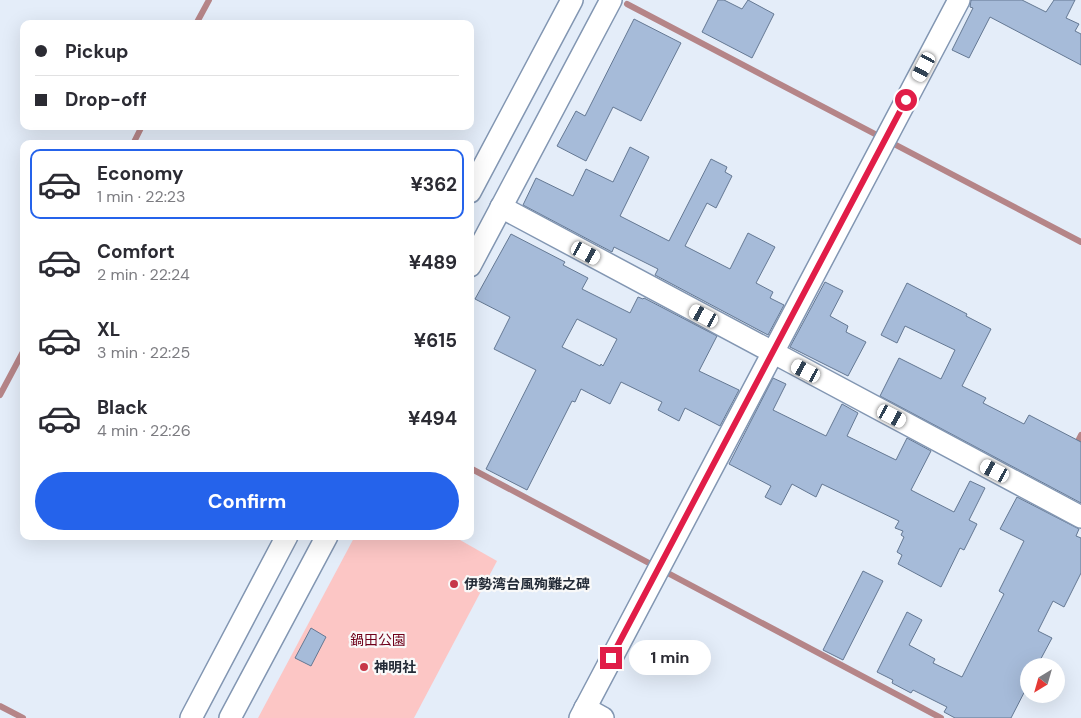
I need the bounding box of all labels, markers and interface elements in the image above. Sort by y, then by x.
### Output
text: Pickup [65,39,129,64]
car [910,50,937,84]
text: Drop-off [65,87,147,112]
route start [895,89,917,111]
text: Economy [97,161,184,186]
icon: car [37,162,82,207]
text: ¥362 [410,172,457,197]
text: 1 min · 22:23 [97,186,186,207]
text: Comfort [97,239,175,264]
car [569,239,602,267]
icon: car [37,240,82,285]
text: ¥489 [409,250,457,275]
text: 2 min · 22:24 [97,264,190,285]
car [687,302,720,330]
text: XL [97,317,120,342]
icon: car [37,318,82,363]
text: ¥615 [414,328,457,353]
text: 3 min · 22:25 [97,342,190,363]
car [789,357,822,385]
text: Black [97,395,148,420]
icon: car [37,396,82,441]
car [875,402,908,430]
text: ¥494 [408,406,457,431]
text: 4 min · 22:26 [97,420,191,441]
car [978,457,1011,485]
button: Confirm [35,472,459,530]
place label: 伊勢湾台風殉難之碑 [464,575,590,593]
marker: 伊勢湾台風殉難之碑 [448,578,460,590]
park label: 鍋田公園 [350,631,406,649]
callout: 1 min [628,640,711,676]
route end [600,647,622,669]
text: 1 min [651,647,689,668]
place label: 神明社 [374,658,416,676]
north arrow [1020,658,1065,702]
map controls [1020,658,1065,703]
marker: 神明社 [358,661,370,673]

